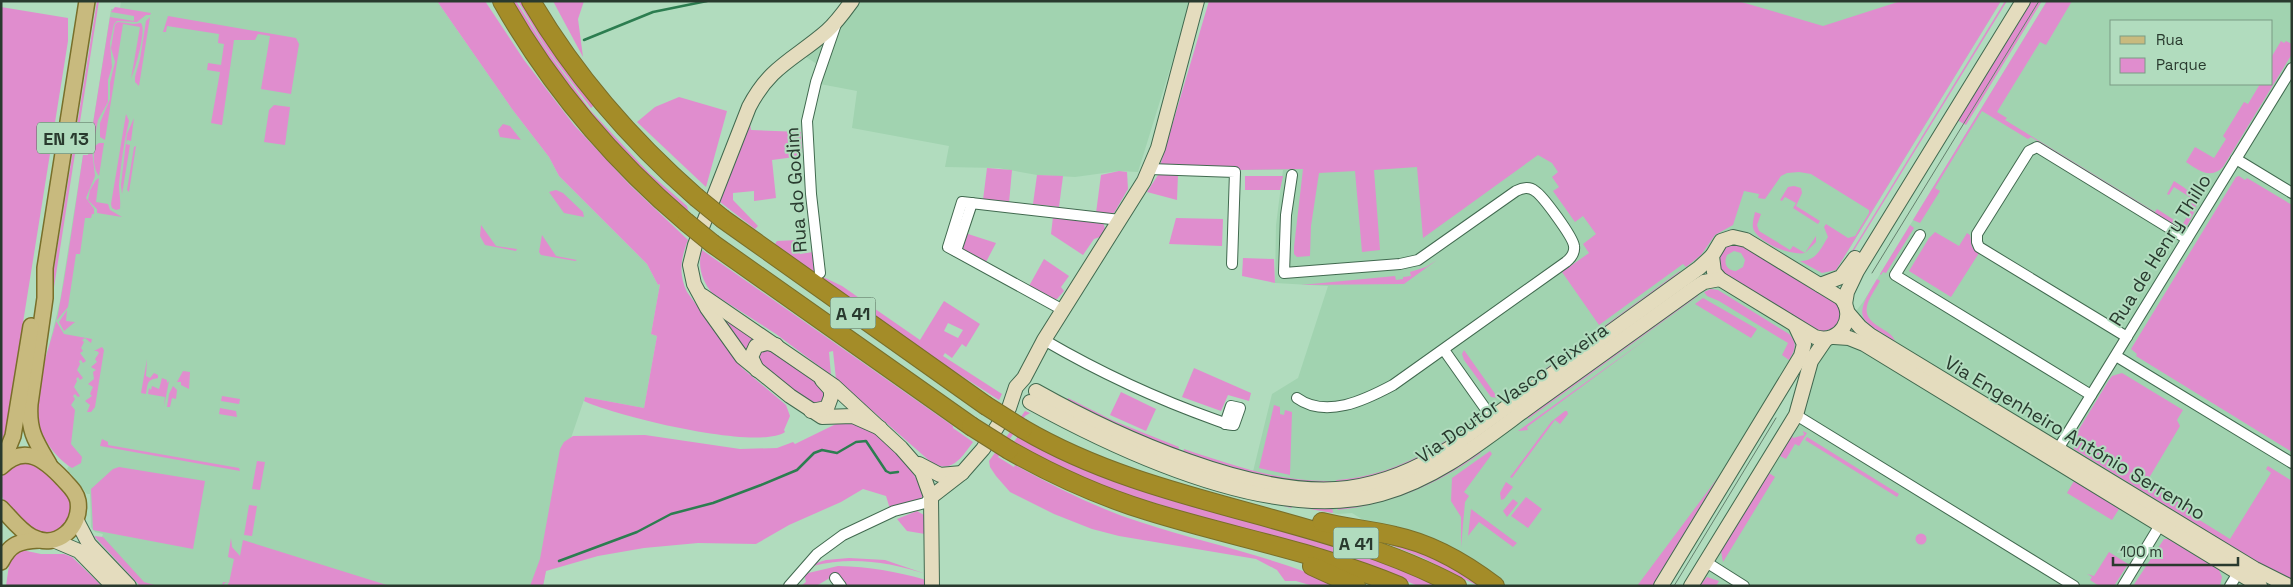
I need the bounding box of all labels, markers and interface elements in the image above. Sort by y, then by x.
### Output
legend [2110,20,2273,85]
text: Rua [2156,30,2184,49]
text: Parque [2156,55,2207,74]
road number: EN 13 [37,122,95,154]
street label: Rua do Godim [779,126,813,254]
street label: Rua de Henry Thillo [2103,169,2217,331]
road number: A 41 [830,298,876,328]
street label: Via Doutor Vasco Teixeira [1411,317,1613,469]
street label: Via Engenheiro António Serrenho [1940,350,2210,526]
road number: A 41 [1334,528,1378,558]
scale bar [2113,534,2238,566]
text: 100 m [2120,542,2162,561]

